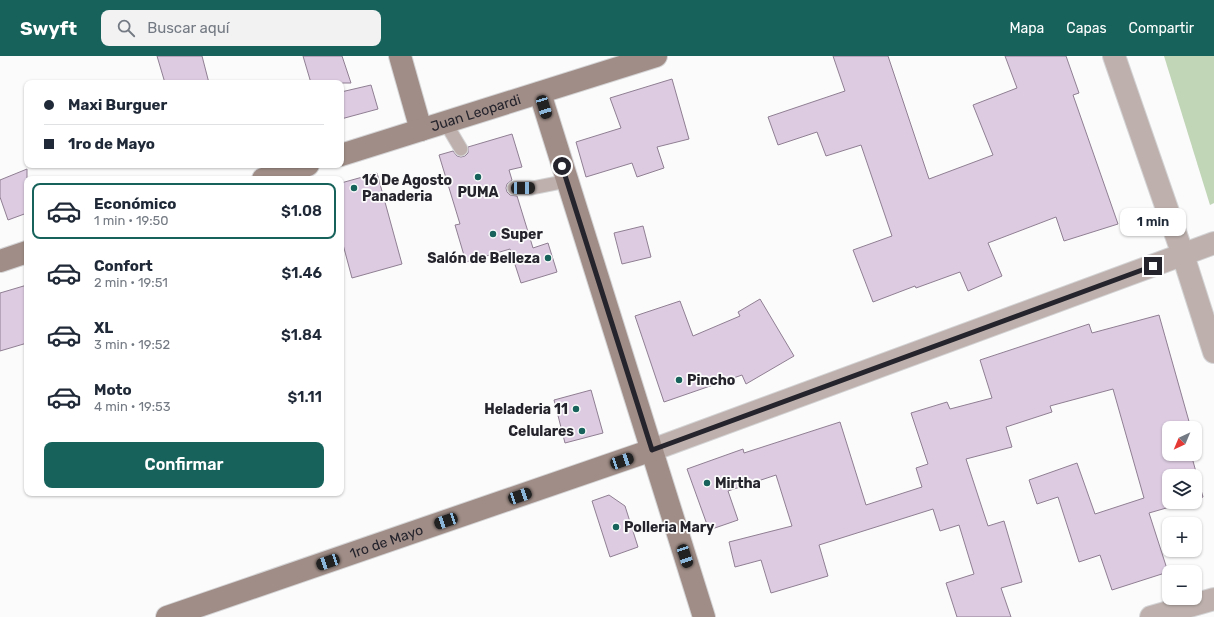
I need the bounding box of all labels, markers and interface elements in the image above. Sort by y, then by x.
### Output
search box [101,10,381,46]
text: Swyft [20,17,77,40]
icon: search [115,17,137,39]
text: Buscar aquí [147,19,229,37]
text: Mapa [1009,20,1044,37]
text: Capas [1066,20,1107,37]
text: Compartir [1129,20,1194,37]
street label: Juan Leopardi [428,91,523,135]
car [535,94,553,120]
text: Maxi Burguer [68,96,167,114]
text: 1ro de Mayo [68,135,155,153]
route start [553,157,571,175]
place label: 16 De Agosto Panaderia [362,172,452,205]
marker: PUMA [473,172,483,182]
car [511,182,535,194]
marker: 16 De Agosto Panaderia [349,183,359,193]
place label: PUMA [457,184,499,201]
icon: car [46,193,82,229]
text: Económico [94,195,176,213]
text: $1.08 [281,202,322,220]
callout: 1 min [1120,208,1186,236]
text: 1 min · 19:50 [94,213,169,228]
text: 1 min [1137,214,1169,229]
place label: Super [501,226,543,243]
marker: Super [488,229,498,239]
place label: Salón de Belleza [427,250,540,267]
marker: Salón de Belleza [543,253,553,263]
icon: car [46,255,82,291]
text: Confort [94,257,153,275]
route end [1144,257,1162,275]
text: $1.46 [281,264,322,282]
text: 2 min · 19:51 [94,275,168,290]
icon: car [46,317,82,353]
text: XL [94,319,113,337]
text: $1.84 [281,326,322,344]
text: 3 min · 19:52 [94,337,170,352]
place label: Pincho [687,372,735,389]
marker: Pincho [674,375,684,385]
icon: car [46,379,82,415]
text: Moto [94,381,132,399]
text: $1.11 [287,388,322,406]
text: 4 min · 19:53 [94,399,171,414]
place label: Heladeria 11 [484,401,568,418]
marker: Heladeria 11 [571,404,581,414]
north arrow [1162,421,1202,461]
map controls [1162,421,1202,605]
place label: Celulares [508,423,574,440]
marker: Celulares [577,426,587,436]
button: Confirmar [44,442,324,488]
car [609,451,635,471]
button: layers [1162,469,1202,509]
place label: Mirtha [715,475,761,492]
marker: Mirtha [702,478,712,488]
car [507,486,533,506]
car [433,511,459,531]
button: + [1162,517,1202,557]
place label: Polleria Mary [624,519,715,536]
street label: 1ro de Mayo [348,521,425,562]
marker: Polleria Mary [611,522,621,532]
car [676,543,694,569]
car [315,552,341,572]
button: − [1162,565,1202,605]

